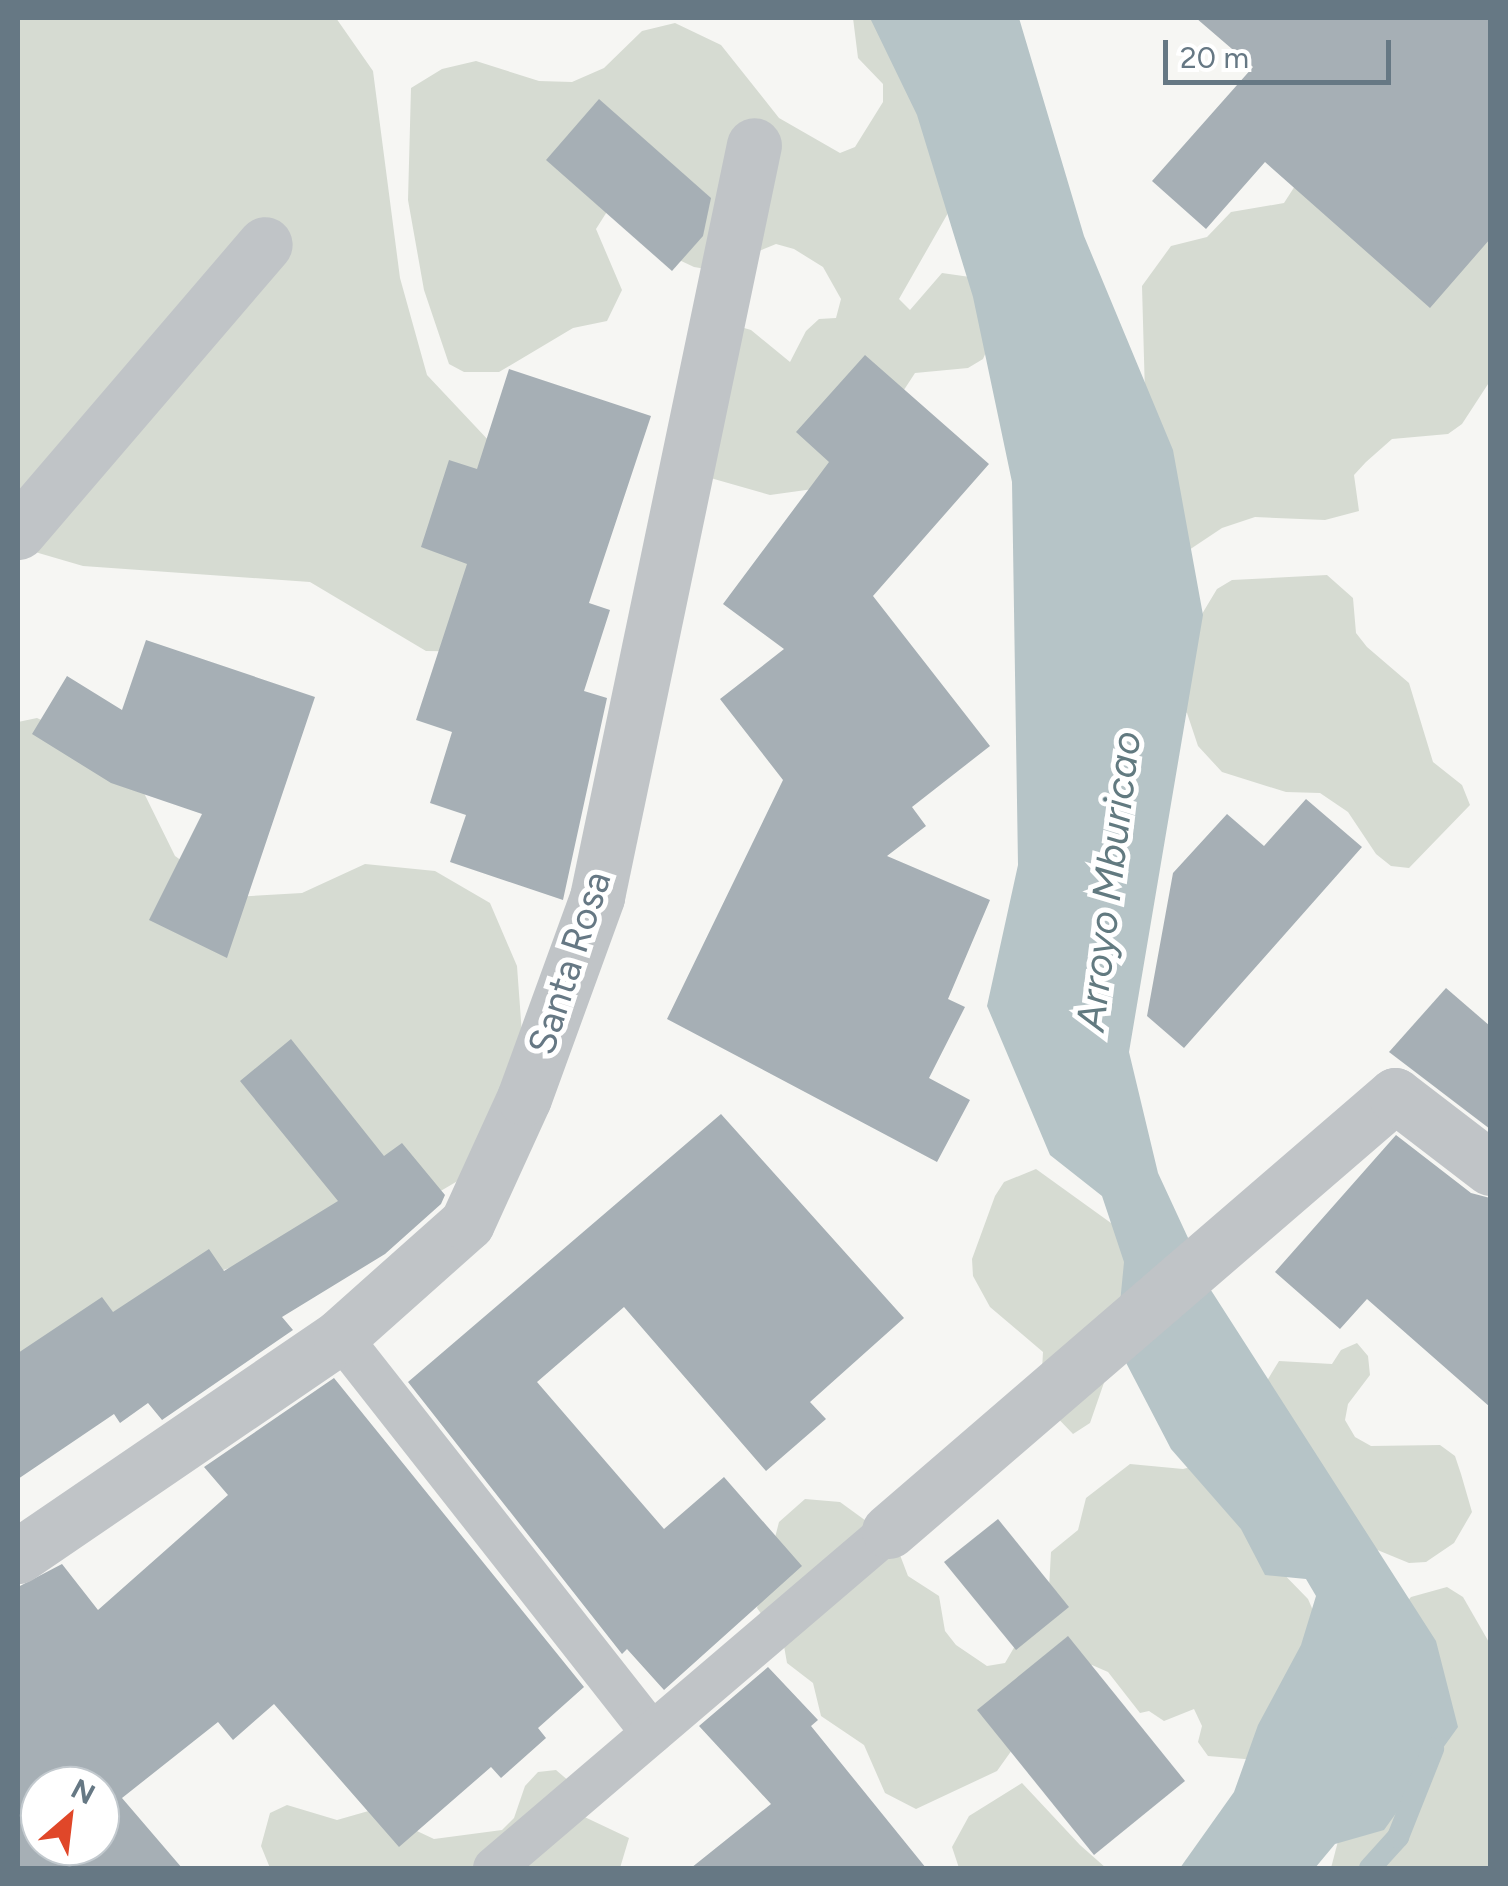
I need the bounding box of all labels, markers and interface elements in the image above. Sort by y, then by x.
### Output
scale bar [1168,20,1396,82]
text: 20 m [1180,39,1249,76]
water label: Arroyo Mburicao [1066,728,1150,1034]
street label: Santa Rosa [519,866,621,1060]
north arrow [20,1766,120,1866]
text: N [66,1771,101,1811]

